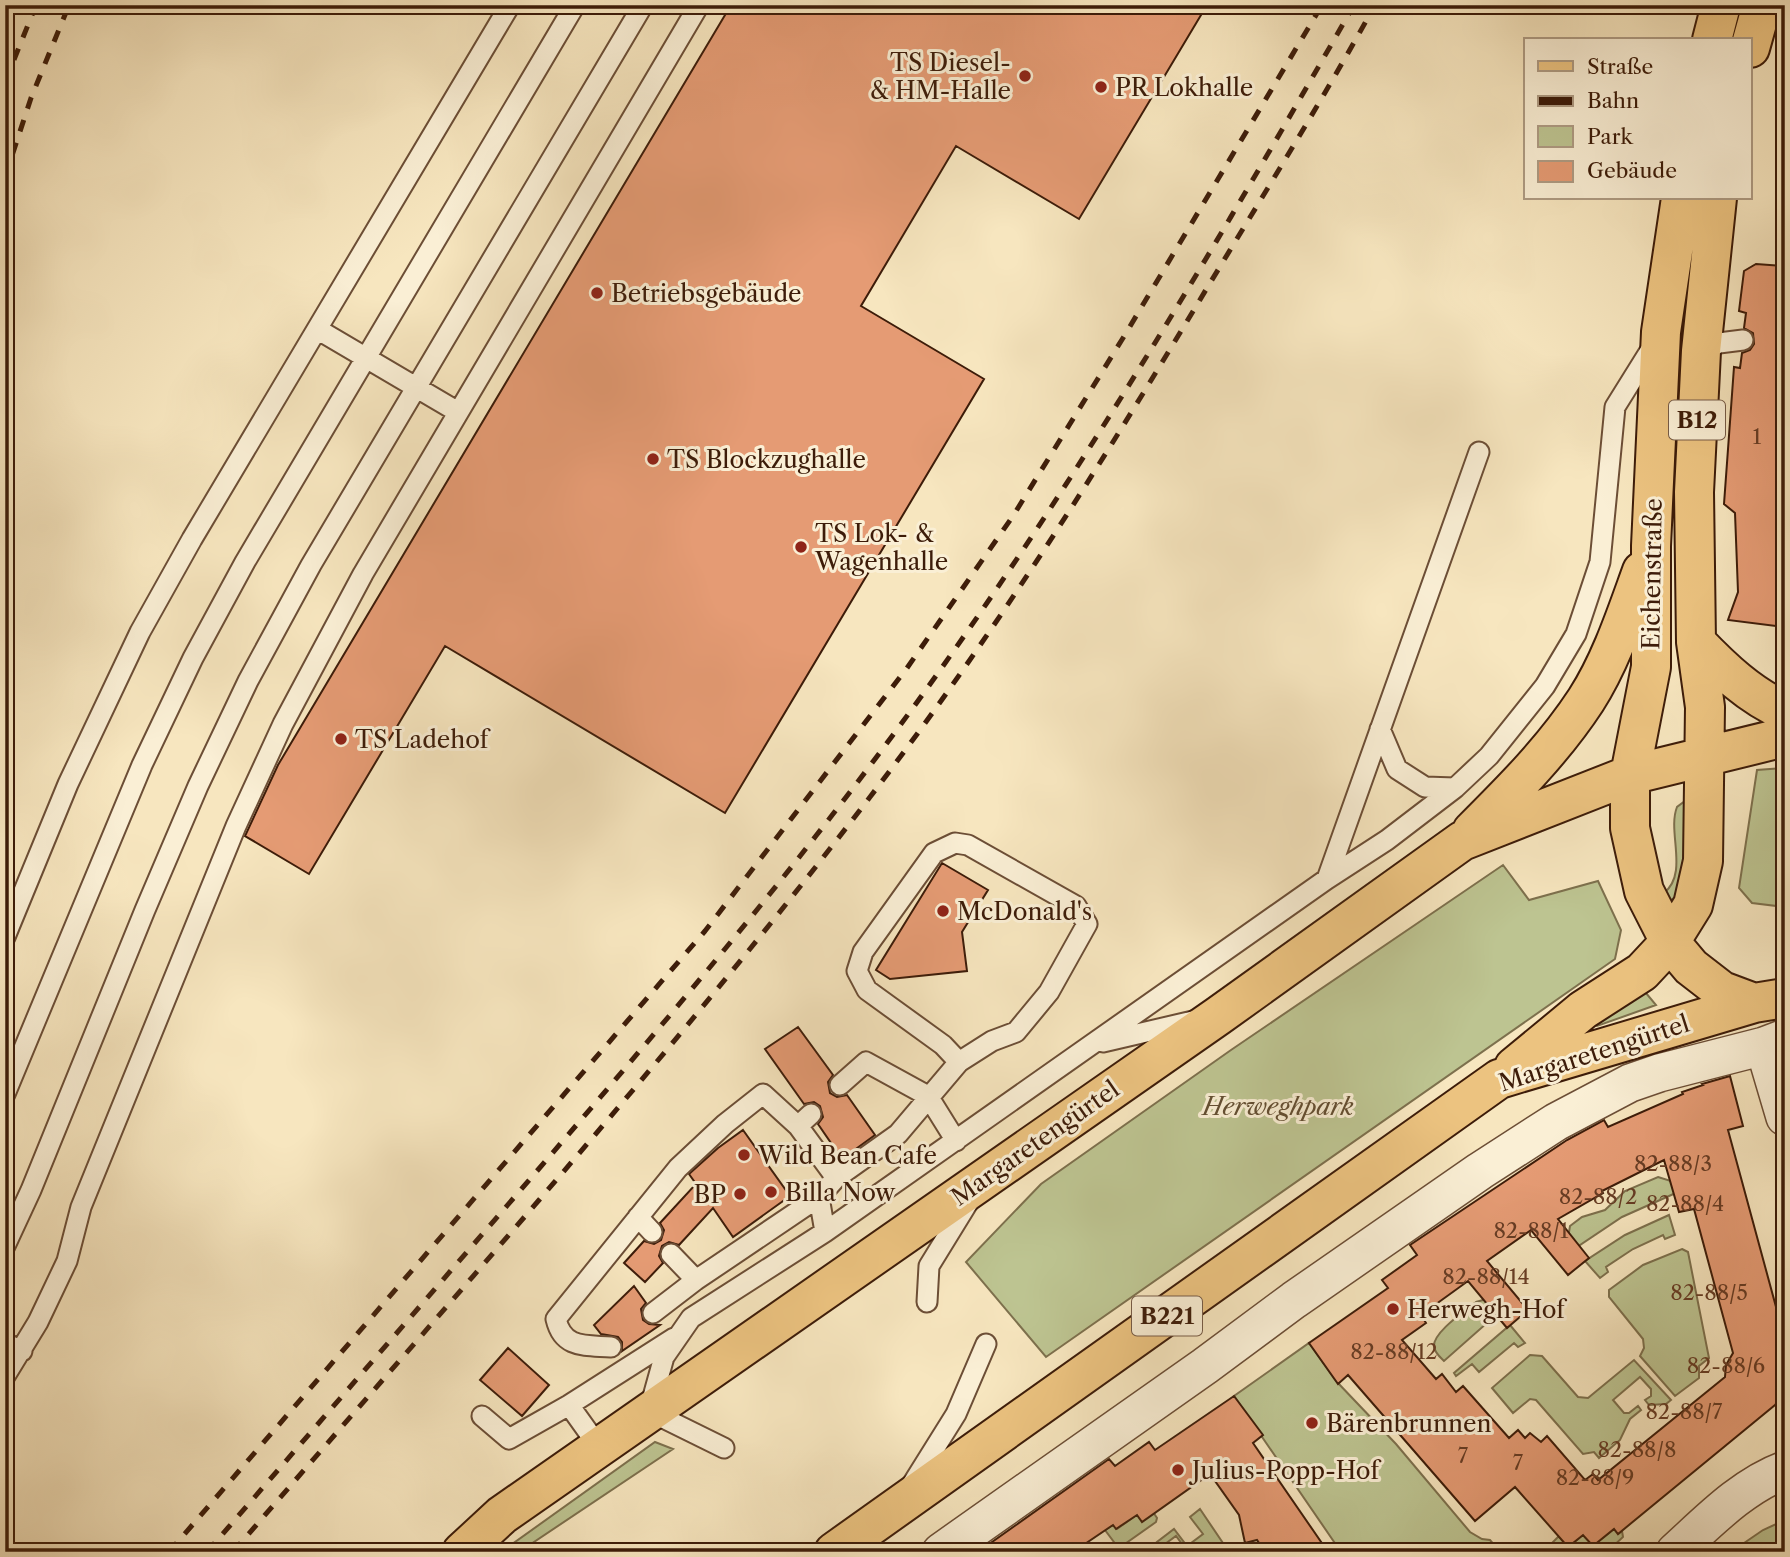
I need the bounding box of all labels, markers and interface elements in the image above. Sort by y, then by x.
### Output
legend [1524,38,1752,200]
place label: TS Diesel- & HM-Halle [869,48,1011,105]
text: Straße [1587,54,1653,79]
marker: TS Diesel- & HM-Halle [1017,68,1033,84]
place label: PR Lokhalle [1115,73,1253,102]
marker: PR Lokhalle [1093,79,1109,95]
text: Bahn [1587,88,1639,113]
text: Park [1587,124,1633,149]
text: Gebäude [1587,158,1677,183]
place label: Betriebsgebäude [611,279,801,308]
marker: Betriebsgebäude [589,285,605,301]
road number: B12 [1669,400,1725,440]
house number: 1 [1753,424,1762,449]
place label: TS Blockzughalle [667,445,866,474]
marker: TS Blockzughalle [645,451,661,467]
street label: Eichenstraße [1636,498,1668,650]
place label: TS Lok- & Wagenhalle [814,519,948,576]
marker: TS Lok- & Wagenhalle [793,539,809,555]
place label: TS Ladehof [355,725,491,754]
marker: TS Ladehof [333,731,349,747]
place label: McDonald's [957,897,1092,926]
marker: McDonald's [935,903,951,919]
street label: Margaretengürtel [1495,1009,1693,1097]
street label: Margaretengürtel [945,1074,1125,1212]
park label: Herweghpark [1201,1092,1354,1121]
place label: Wild Bean Cafe [757,1141,937,1170]
marker: Wild Bean Cafe [736,1147,752,1163]
house number: 82-88/3 [1634,1151,1712,1176]
place label: Billa Now [785,1178,896,1207]
place label: BP [693,1180,726,1209]
marker: Billa Now [763,1184,779,1200]
house number: 82-88/2 [1559,1184,1637,1209]
marker: BP [732,1186,748,1202]
house number: 82-88/4 [1646,1191,1724,1216]
house number: 82-88/1 [1493,1218,1569,1243]
house number: 82-88/14 [1442,1264,1530,1289]
house number: 82-88/5 [1670,1280,1748,1305]
place label: Herwegh-Hof [1407,1295,1567,1324]
road number: B221 [1132,1296,1202,1336]
marker: Herwegh-Hof [1385,1301,1401,1317]
house number: 82-88/12 [1350,1339,1438,1364]
house number: 82-88/6 [1687,1353,1765,1378]
house number: 82-88/7 [1646,1399,1723,1424]
place label: Bärenbrunnen [1326,1409,1492,1438]
marker: Bärenbrunnen [1304,1415,1320,1431]
house number: 82-88/8 [1598,1437,1676,1462]
house number: 7 [1458,1443,1469,1468]
house number: 7 [1513,1450,1524,1475]
place label: Julius-Popp-Hof [1188,1456,1381,1485]
marker: Julius-Popp-Hof [1170,1462,1186,1478]
house number: 82-88/9 [1556,1465,1634,1490]

